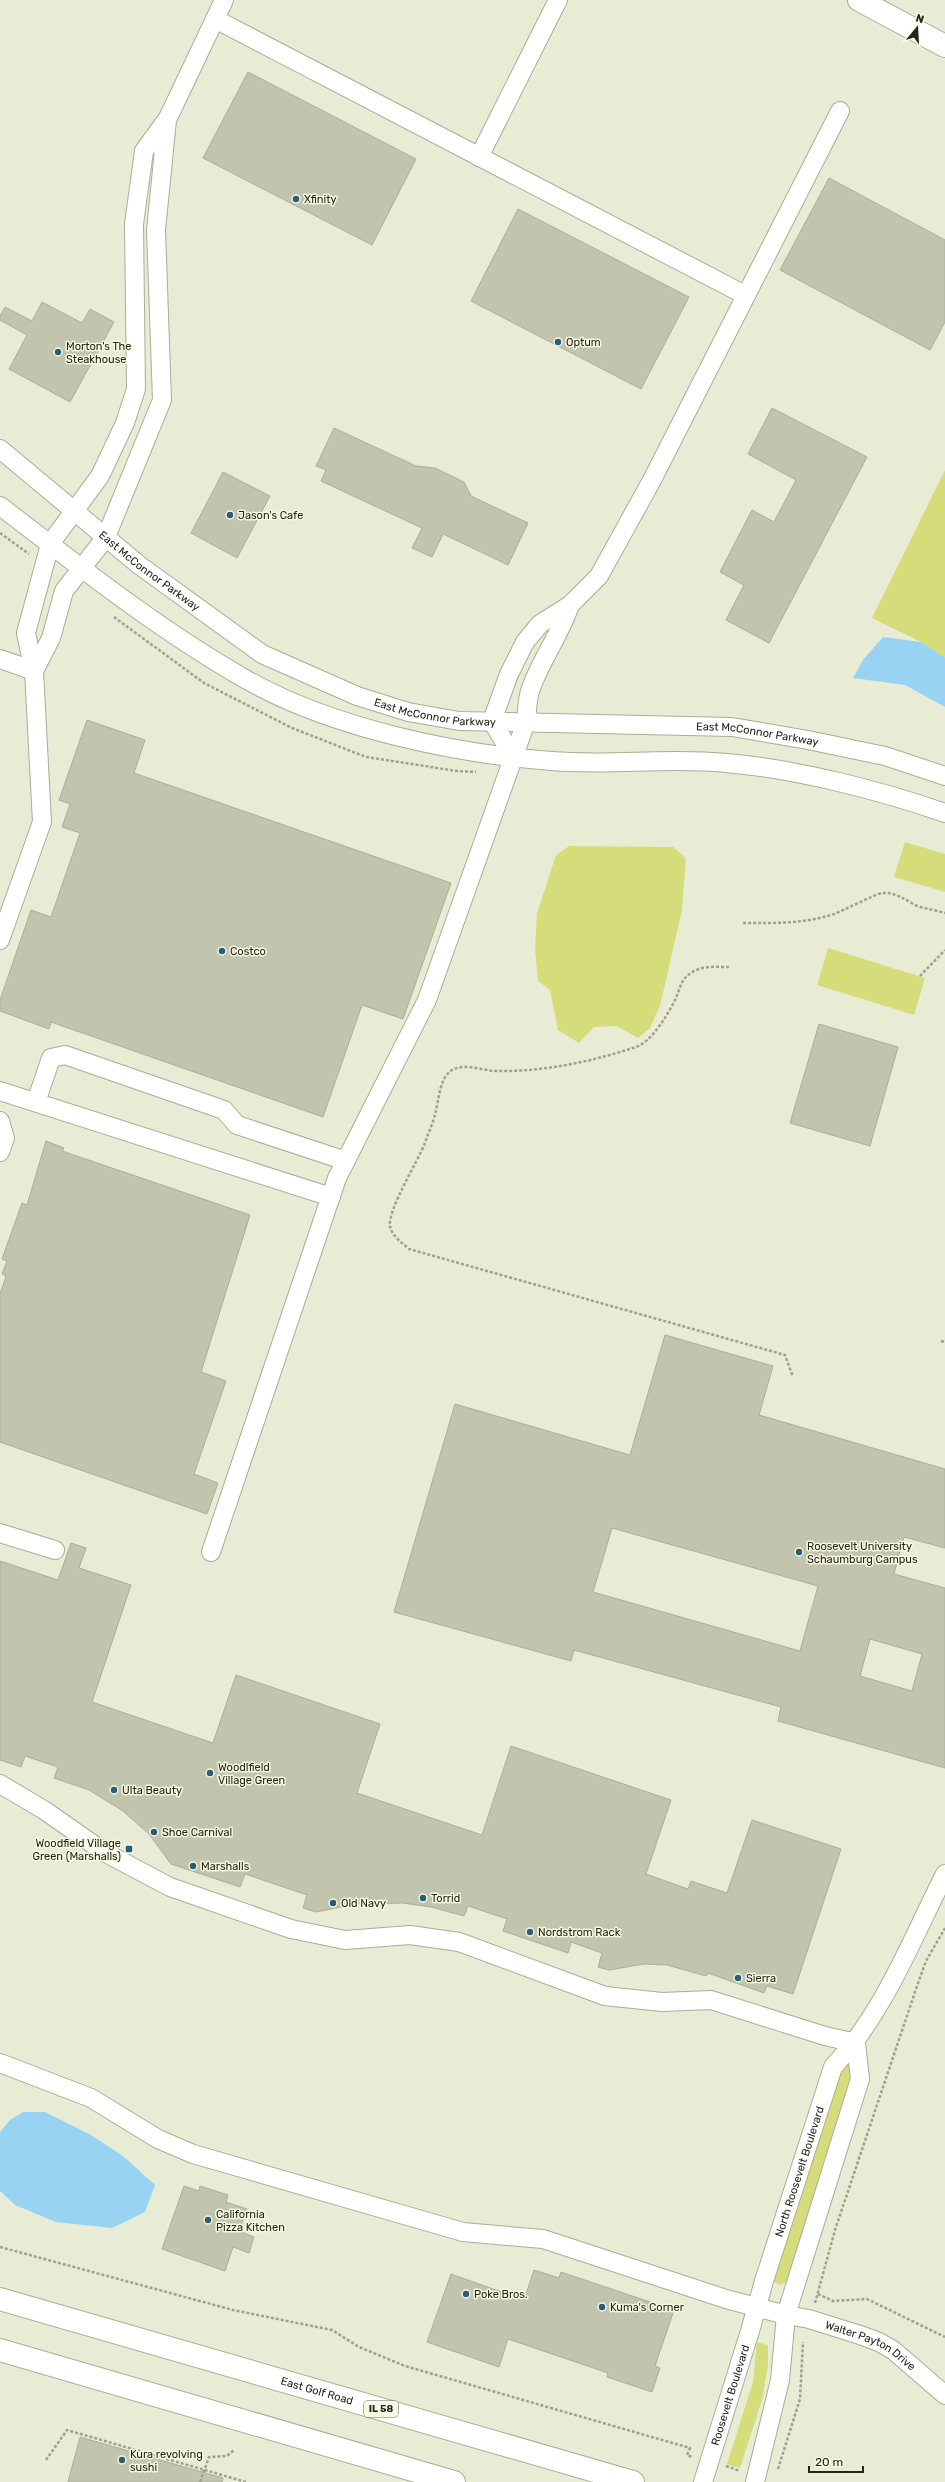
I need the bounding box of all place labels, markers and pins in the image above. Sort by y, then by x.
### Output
place label: Xfinity [304,193,337,206]
marker: Xfinity [291,194,301,204]
place label: Optum [566,336,601,349]
marker: Optum [553,337,563,347]
place label: Morton's The Steakhouse [66,340,131,366]
marker: Morton's The Steakhouse [53,347,63,357]
place label: Jason's Cafe [238,509,303,522]
marker: Jason's Cafe [225,510,235,520]
place label: Costco [230,945,266,958]
marker: Costco [217,946,227,956]
place label: Roosevelt University Schaumburg Campus [807,1540,918,1566]
marker: Roosevelt University Schaumburg Campus [794,1547,804,1557]
place label: Woodlfield Village Green [218,1761,285,1787]
marker: Woodlfield Village Green [205,1768,215,1778]
place label: Ulta Beauty [122,1784,182,1797]
marker: Ulta Beauty [109,1785,119,1795]
place label: Shoe Carnival [162,1826,232,1839]
marker: Shoe Carnival [149,1827,159,1837]
place label: Woodfield Village Green (Marshalls) [32,1837,121,1863]
marker: Woodfield Village Green (Marshalls) [124,1844,134,1854]
place label: Marshalls [201,1860,250,1873]
marker: Marshalls [188,1861,198,1871]
place label: Torrid [431,1892,460,1905]
marker: Torrid [418,1893,428,1903]
place label: Old Navy [341,1897,386,1910]
marker: Old Navy [328,1898,338,1908]
place label: Nordstrom Rack [538,1926,621,1939]
marker: Nordstrom Rack [525,1927,535,1937]
place label: Sierra [746,1972,776,1985]
marker: Sierra [733,1973,743,1983]
place label: California Pizza Kitchen [216,2208,285,2234]
marker: California Pizza Kitchen [203,2215,213,2225]
place label: Poke Bros. [474,2288,528,2301]
marker: Poke Bros. [461,2289,471,2299]
place label: Kuma's Corner [610,2301,685,2314]
marker: Kuma's Corner [597,2302,607,2312]
place label: Kura revolving sushi [130,2448,203,2474]
marker: Kura revolving sushi [117,2455,127,2465]

